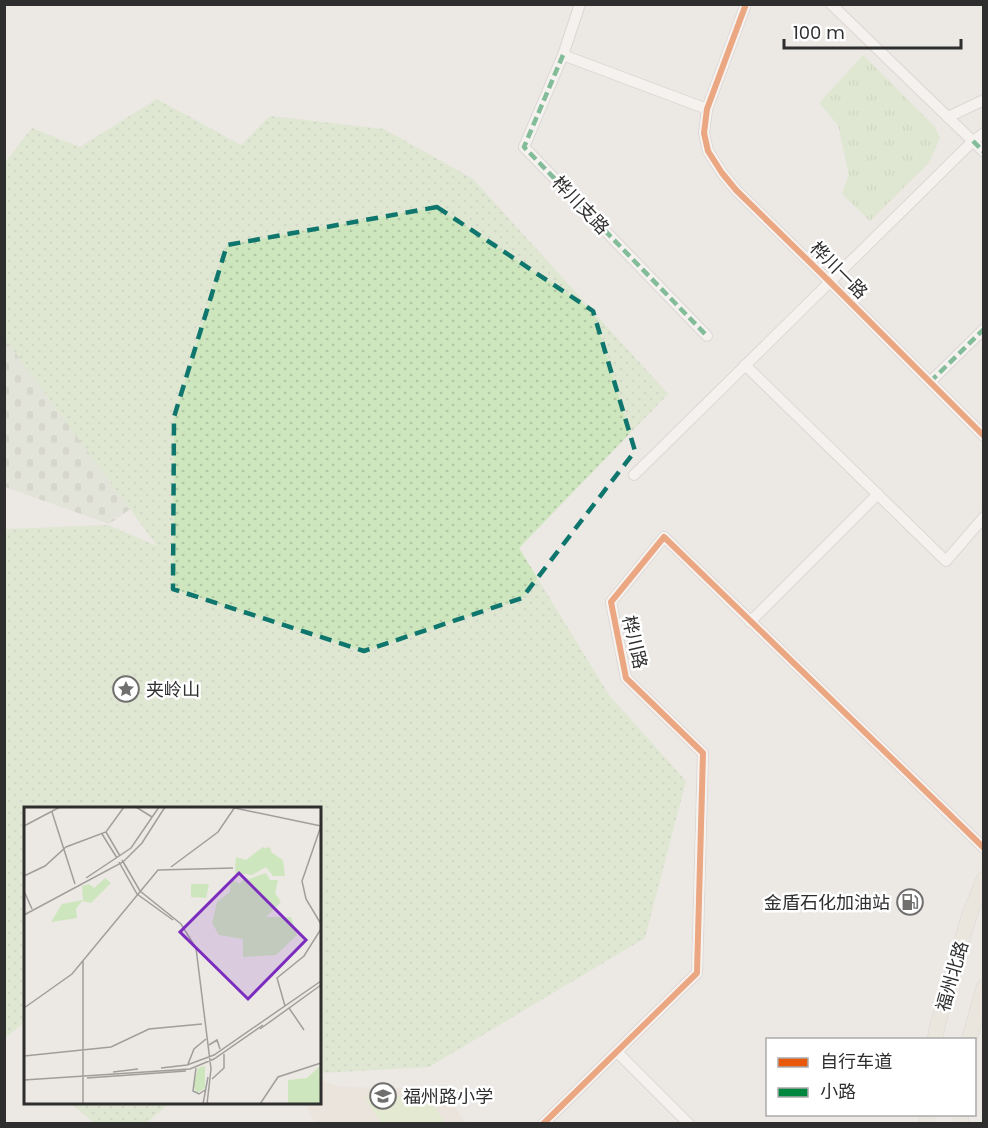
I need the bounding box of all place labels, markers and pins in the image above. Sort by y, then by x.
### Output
place icon: 夹岭山 [111,674,141,704]
place label: 夹岭山 [146,677,200,702]
fuel station icon: 金盾石化加油站 [895,887,925,917]
place label: 金盾石化加油站 [764,890,890,915]
school or university icon: 福州路小学 [368,1081,398,1111]
place label: 福州路小学 [403,1084,493,1109]

